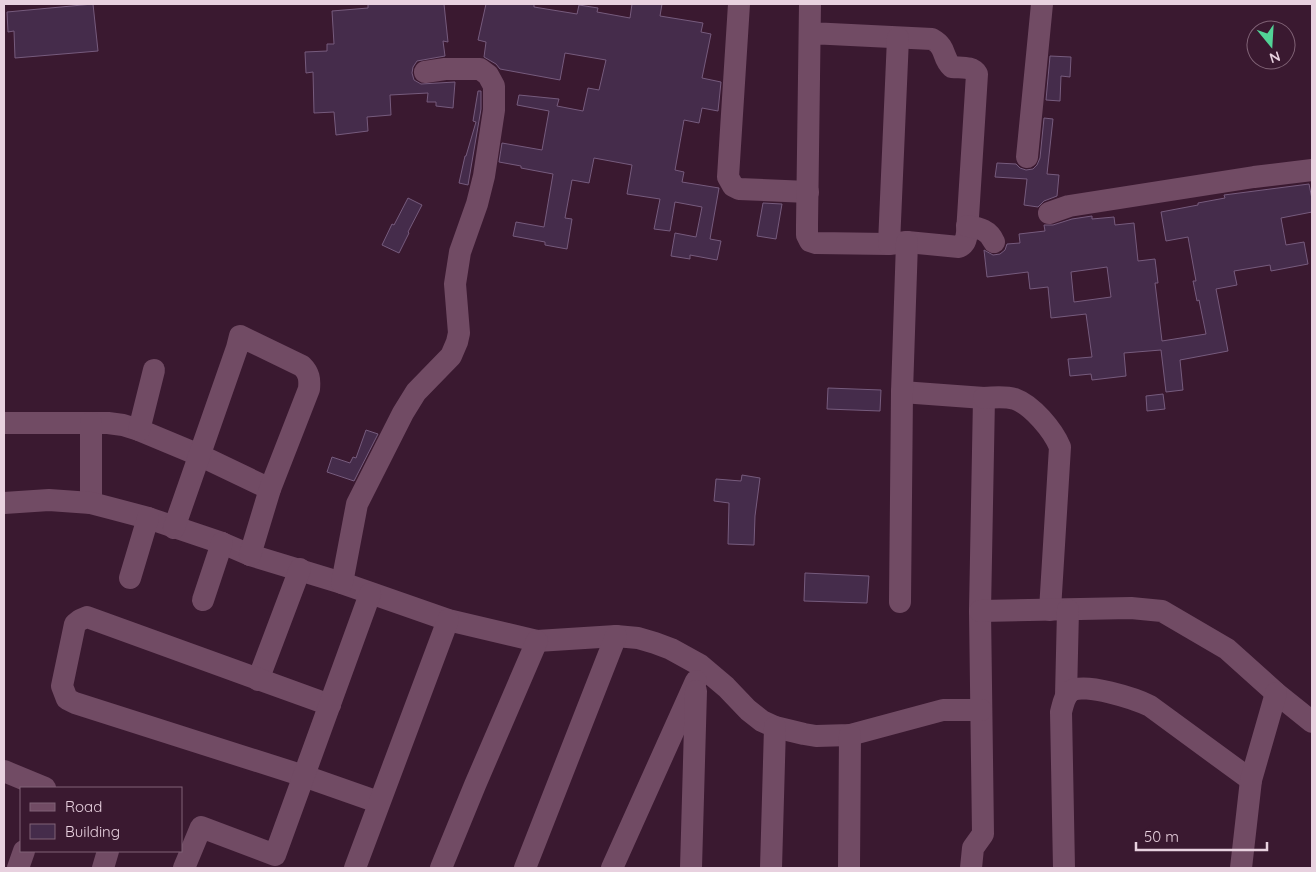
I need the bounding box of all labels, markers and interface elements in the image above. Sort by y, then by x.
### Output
north arrow [1246,20,1296,70]
text: N [1267,47,1283,68]
legend [20,787,182,852]
text: Road [65,797,102,816]
scale bar [1136,820,1267,852]
text: Building [65,822,120,841]
text: 50 m [1144,827,1179,846]

